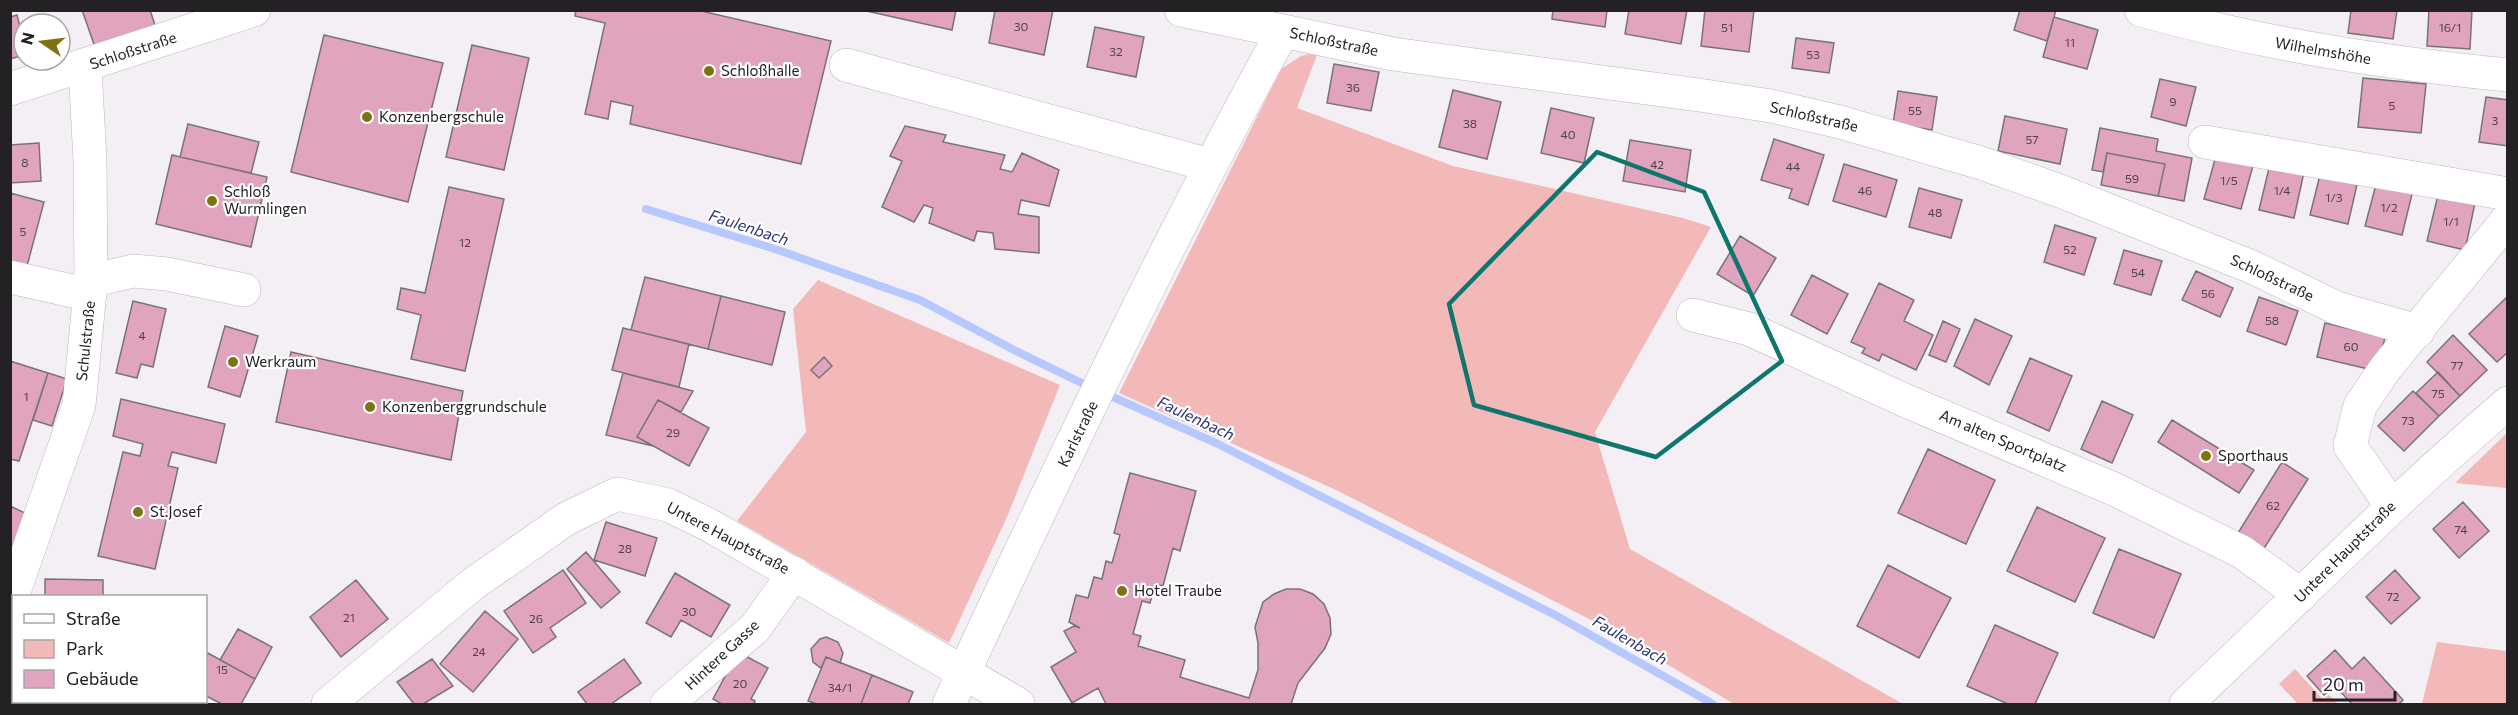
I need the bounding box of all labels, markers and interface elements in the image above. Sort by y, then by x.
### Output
north arrow [12,12,72,72]
house number: 30 [1014,19,1029,33]
house number: 51 [1721,20,1733,34]
house number: 16/1 [2439,20,2461,34]
street label: Schloßstraße [1288,23,1380,59]
street label: Schloßstraße [87,28,178,73]
text: N [16,30,38,46]
street label: Wilhelmshöhe [2274,33,2373,67]
house number: 11 [2065,35,2075,49]
house number: 32 [1109,44,1123,58]
house number: 53 [1806,47,1820,61]
place label: Schloßhalle [721,61,800,79]
marker: Schloßhalle [702,64,716,78]
house number: 36 [1346,80,1360,94]
house number: 9 [2169,94,2177,108]
street label: Schloßstraße [1768,97,1860,135]
house number: 5 [2389,98,2396,112]
house number: 55 [1908,103,1922,117]
place label: Konzenbergschule [379,107,504,125]
marker: Konzenbergschule [360,110,374,124]
house number: 3 [2492,113,2499,127]
house number: 38 [1463,116,1477,130]
house number: 40 [1560,127,1576,141]
house number: 57 [2025,132,2039,146]
house number: 8 [21,155,29,169]
house number: 42 [1650,157,1664,171]
house number: 44 [1786,159,1800,173]
house number: 59 [2125,171,2139,185]
house number: 1/5 [2220,173,2238,187]
place label: Schloß Wurmlingen [224,182,307,217]
house number: 46 [1858,183,1872,197]
house number: 1/4 [2274,183,2290,197]
house number: 1/3 [2325,190,2343,204]
marker: Schloß Wurmlingen [205,194,219,208]
house number: 1/2 [2380,200,2398,214]
water label: Faulenbach [707,205,791,248]
house number: 48 [1928,205,1942,219]
house number: 1/1 [2443,214,2459,228]
house number: 5 [20,224,27,238]
house number: 12 [459,235,471,249]
house number: 52 [2063,242,2077,256]
street label: Schloßstraße [2228,250,2317,304]
house number: 54 [2131,265,2145,279]
house number: 56 [2201,286,2215,300]
street label: Schulstraße [72,300,98,382]
house number: 58 [2265,313,2279,327]
house number: 4 [138,328,146,342]
house number: 60 [2343,339,2359,353]
place label: Werkraum [245,352,316,370]
marker: Werkraum [226,355,240,369]
house number: 77 [2451,358,2463,372]
house number: 75 [2431,386,2445,400]
house number: 1 [23,389,29,403]
water label: Faulenbach [1155,391,1238,444]
place label: Konzenberggrundschule [382,397,547,415]
street label: Karlstraße [1053,397,1101,470]
marker: Konzenberggrundschule [363,400,377,414]
street label: Am alten Sportplatz [1937,405,2070,475]
house number: 73 [2401,413,2415,427]
house number: 29 [666,425,680,439]
place label: Sporthaus [2218,446,2289,464]
marker: Sporthaus [2199,449,2213,463]
street label: Untere Hauptstraße [664,497,793,577]
street label: Untere Hauptstraße [2290,497,2399,606]
house number: 62 [2266,498,2280,512]
place label: St.Josef [150,502,202,520]
marker: St.Josef [131,505,145,519]
house number: 74 [2455,522,2467,536]
house number: 28 [618,541,632,555]
place label: Hotel Traube [1134,581,1222,599]
marker: Hotel Traube [1115,584,1129,598]
house number: 72 [2387,589,2400,603]
legend [12,595,207,703]
house number: 30 [682,604,697,618]
text: Straße [66,607,121,629]
house number: 21 [343,610,355,624]
house number: 26 [529,611,543,625]
water label: Faulenbach [1590,611,1671,668]
street label: Hintere Gasse [681,615,762,693]
text: Park [66,637,104,659]
house number: 24 [472,644,486,658]
house number: 15 [216,662,228,676]
scale bar [2314,664,2395,702]
text: Gebäude [66,667,139,689]
text: 20 m [2323,673,2364,695]
house number: 20 [733,676,747,690]
house number: 34/1 [828,680,852,694]

